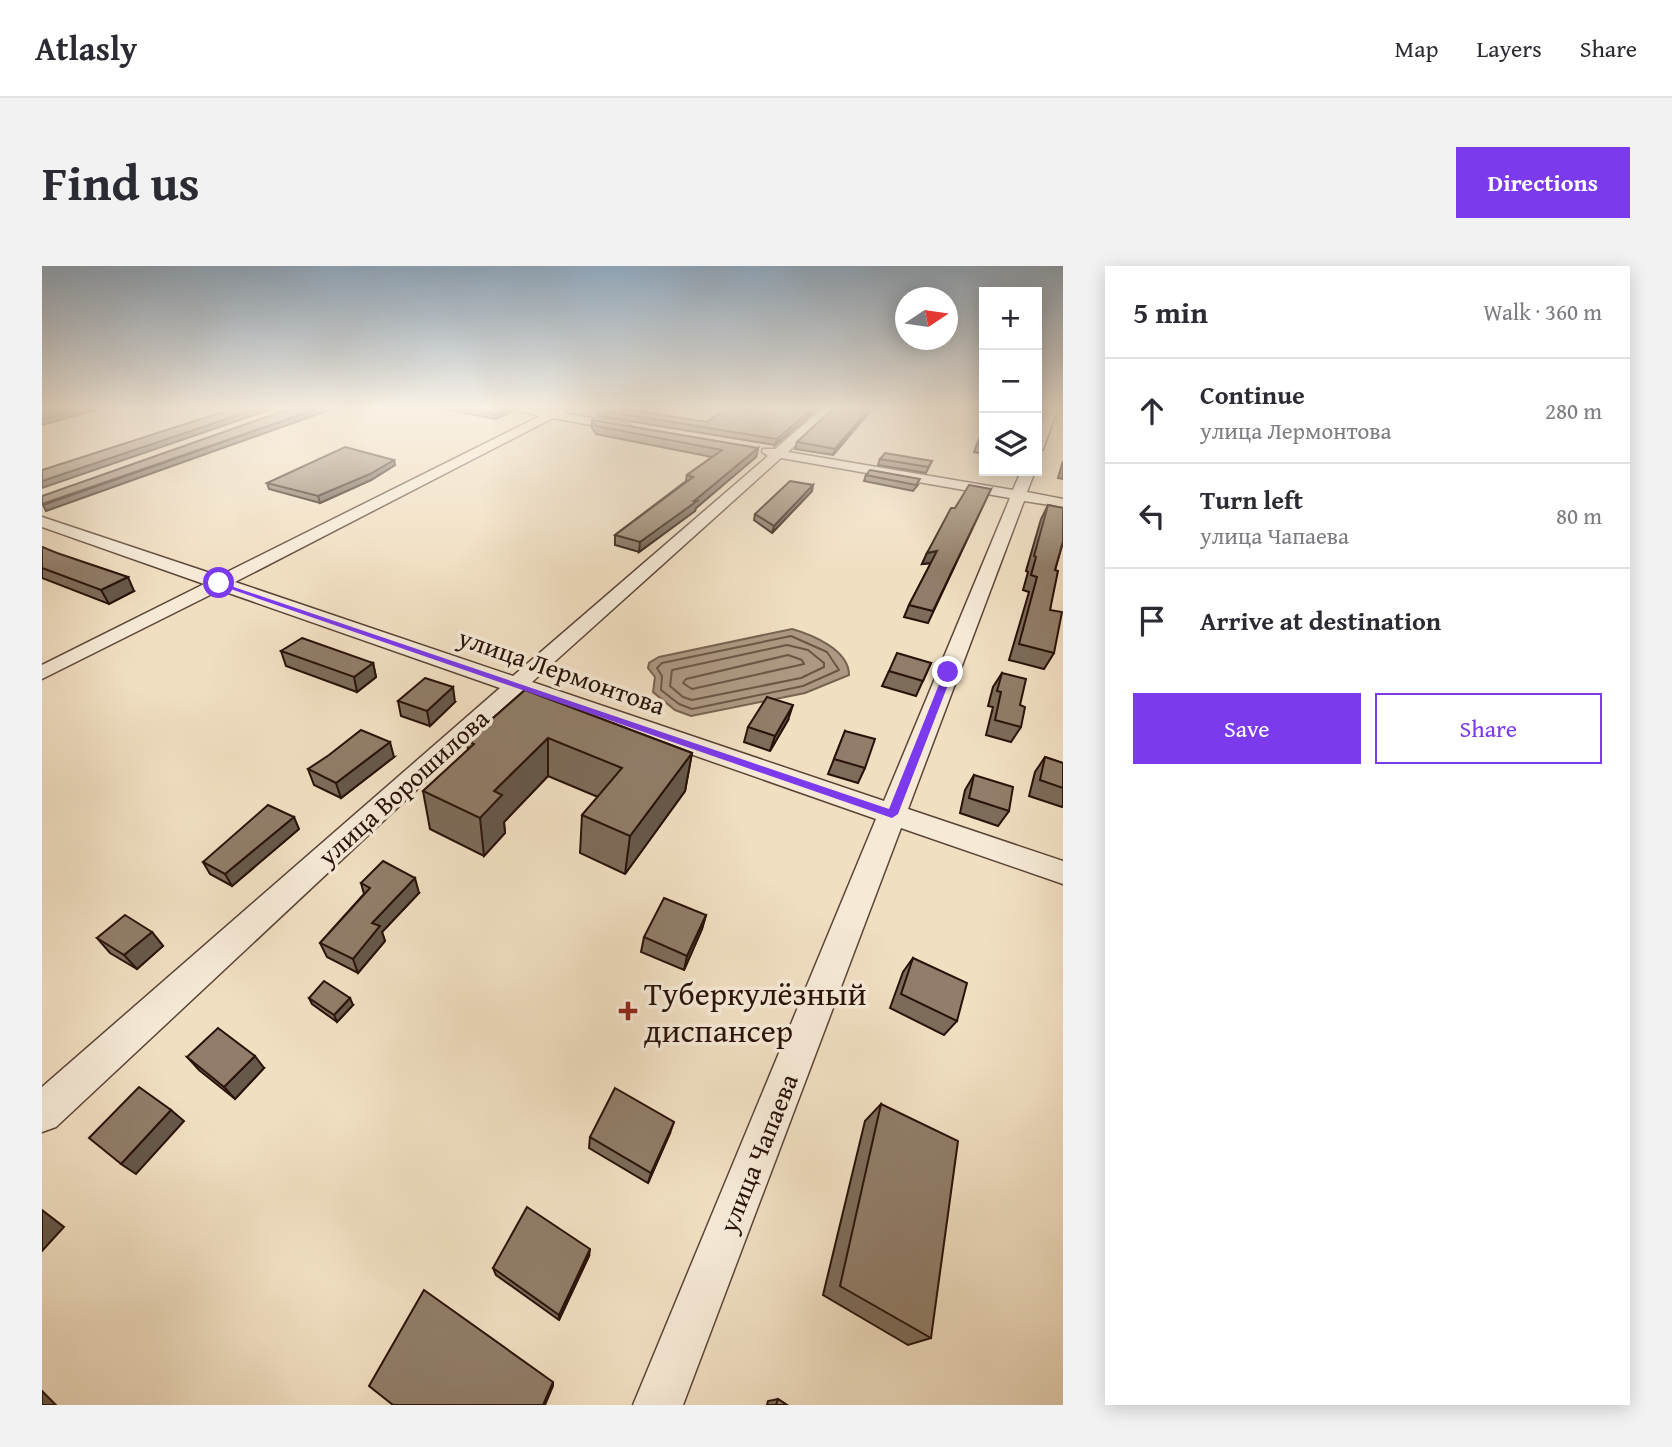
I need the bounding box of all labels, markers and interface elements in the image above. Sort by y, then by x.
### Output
text: Atlasly [35,24,137,72]
text: Map [1395,31,1438,66]
text: Layers [1476,31,1542,66]
text: Share [1580,31,1637,66]
text: Find us [42,146,200,218]
button: Directions [1456,147,1630,218]
north arrow [895,287,958,350]
map controls [979,287,1042,476]
button: + [979,287,1042,350]
text: 5 min [1133,290,1208,334]
text: Walk · 360 m [1483,295,1602,328]
button: − [979,350,1042,413]
text: Continue [1200,375,1305,414]
icon: ahead [1133,392,1171,430]
text: 280 m [1545,394,1602,427]
button: layers [979,413,1042,476]
text: улица Лермонтова [1200,414,1391,447]
text: Turn left [1200,480,1303,519]
icon: left [1133,497,1171,535]
text: 80 m [1556,499,1602,532]
text: улица Чапаева [1200,519,1349,552]
route start [203,567,234,598]
text: Arrive at destination [1200,601,1441,640]
icon: arrive [1133,602,1171,640]
street label: улица Лермонтова [452,617,671,725]
route end [932,656,963,687]
button: Save [1133,693,1361,764]
button: Share [1375,693,1602,764]
street label: улица Ворошилова [308,699,498,875]
place label: Туберкулёзный диспансер [644,970,866,1054]
marker: Туберкулёзный диспансер [618,1001,638,1021]
street label: улица Чапаева [708,1067,808,1239]

